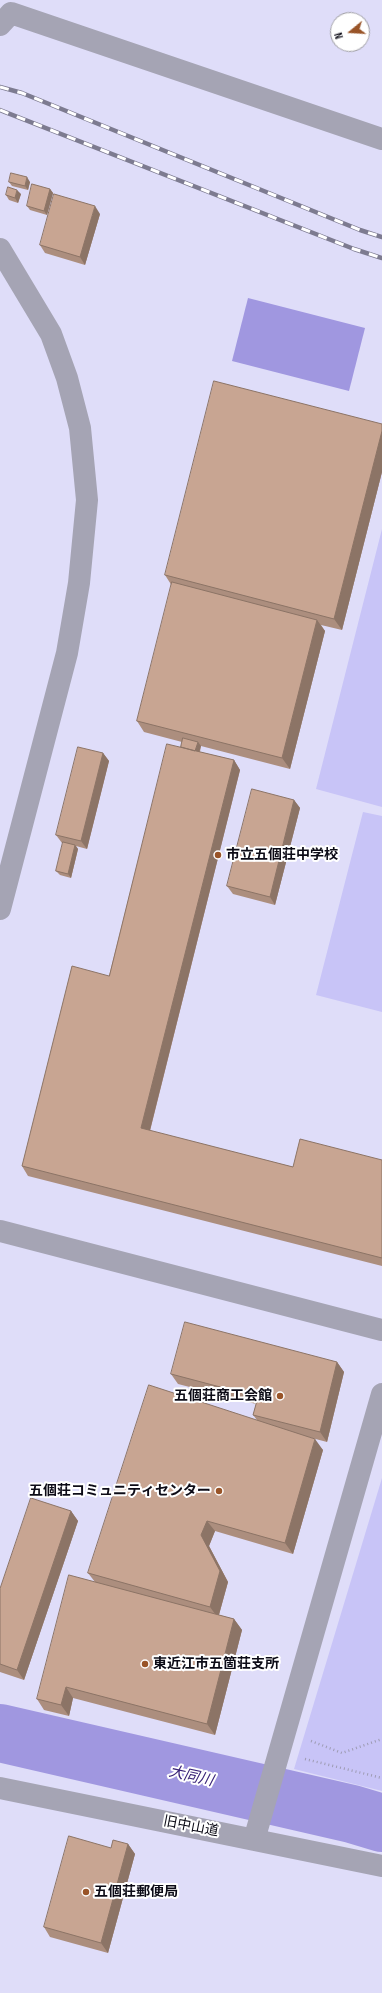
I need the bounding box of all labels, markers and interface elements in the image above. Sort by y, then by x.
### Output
north arrow [330,12,370,52]
text: N [332,31,346,40]
place label: 市立五個荘中学校 [226,847,338,863]
marker: 市立五個荘中学校 [213,850,223,860]
place label: 五個荘商工会館 [174,1388,272,1404]
marker: 五個荘商工会館 [275,1391,285,1401]
place label: 五個荘コミュニティセンター [29,1483,211,1499]
marker: 五個荘コミュニティセンター [214,1486,224,1496]
place label: 東近江市五箇荘支所 [153,1656,279,1672]
marker: 東近江市五箇荘支所 [140,1659,150,1669]
water label: 大同川 [167,1763,215,1791]
street label: 旧中山道 [162,1813,220,1841]
place label: 五個荘郵便局 [94,1884,178,1900]
marker: 五個荘郵便局 [81,1887,91,1897]

